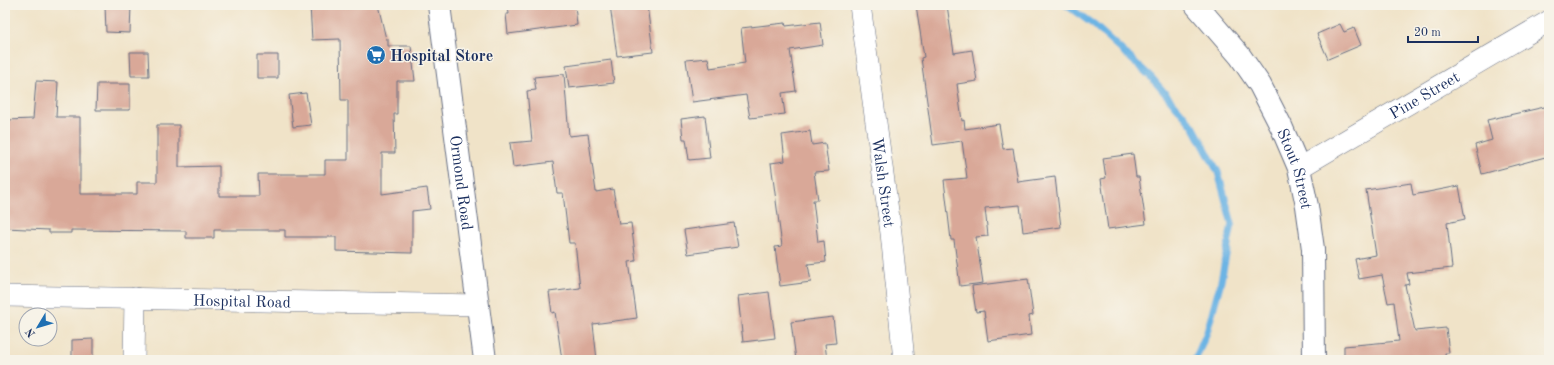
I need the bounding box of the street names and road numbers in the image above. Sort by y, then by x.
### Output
street label: Pine Street [1387,69,1463,123]
street label: Stout Street [1273,126,1313,211]
street label: Ormond Road [446,134,474,231]
street label: Walsh Street [868,137,896,229]
street label: Hospital Road [193,294,291,311]

